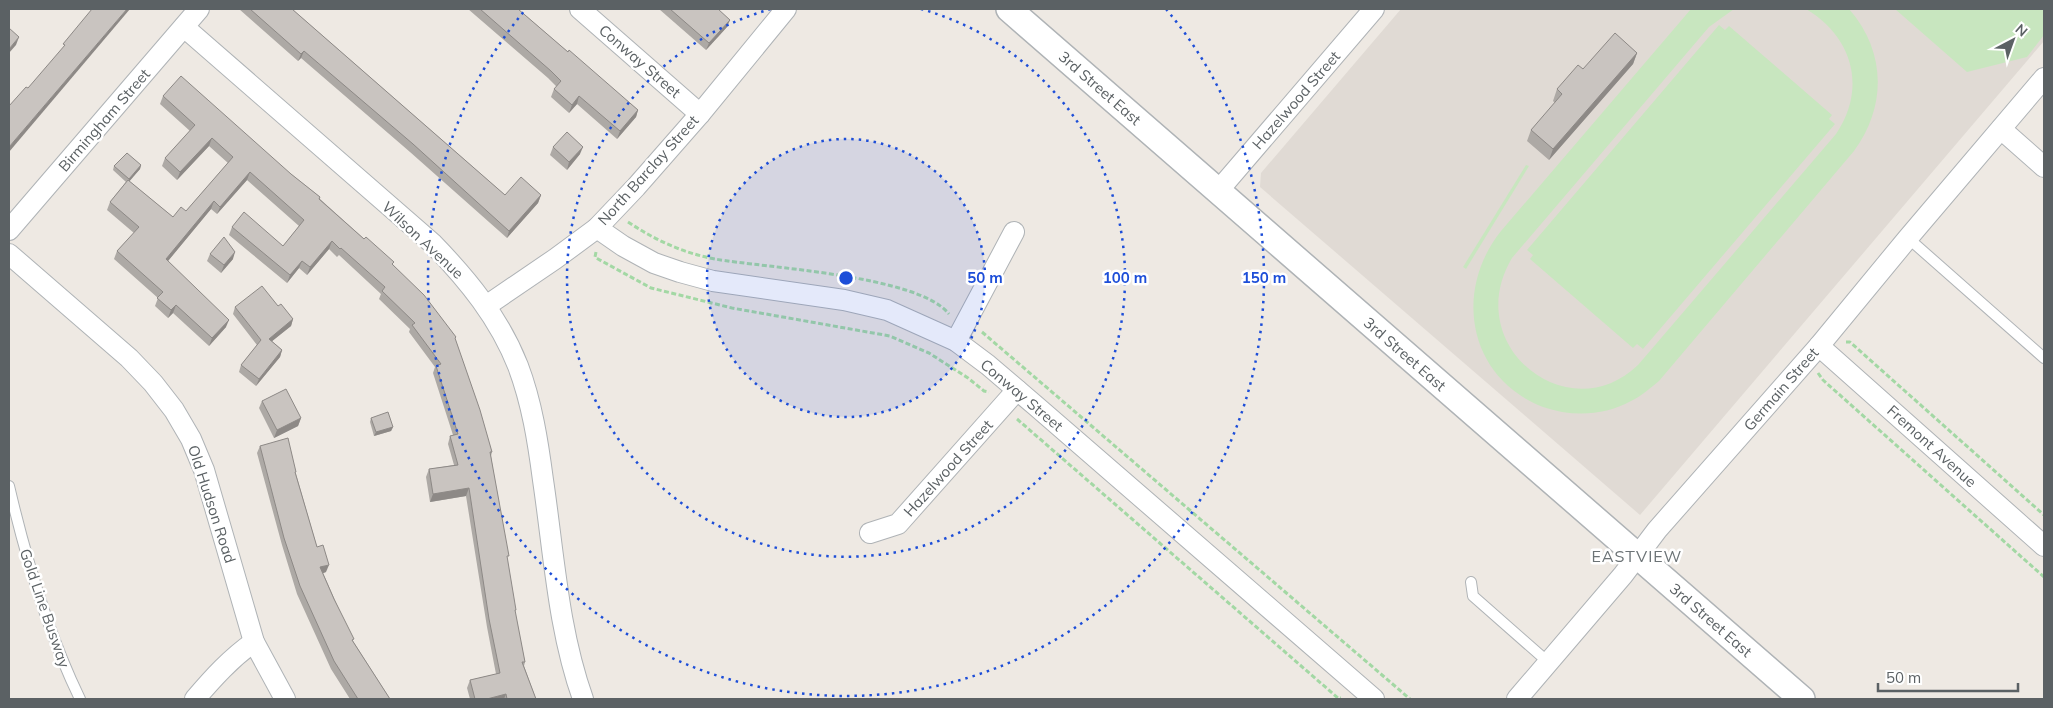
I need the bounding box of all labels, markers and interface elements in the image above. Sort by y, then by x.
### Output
north arrow [1988,15,2038,65]
street label: Conway Street [595,20,685,102]
text: N [2012,20,2031,40]
street label: 3rd Street East [1055,47,1145,129]
street label: Hazelwood Street [1248,47,1344,153]
street label: Birmingham Street [54,65,154,175]
street label: North Barclay Street [594,111,702,229]
street label: Wilson Avenue [378,197,468,283]
text: 50 m [967,268,1003,287]
text: 100 m [1103,268,1147,287]
text: 150 m [1242,268,1286,287]
centre of rings [837,269,855,287]
street label: 3rd Street East [1360,313,1450,395]
street label: Germain Street [1740,343,1822,435]
street label: Conway Street [977,355,1067,435]
street label: Fremont Avenue [1883,401,1981,491]
street label: Hazelwood Street [899,415,997,521]
street label: Old Hudson Road [184,443,240,565]
street label: Gold Line Busway [16,546,74,670]
district label: EASTVIEW [1592,546,1682,566]
street label: 3rd Street East [1666,579,1756,661]
scale bar [1878,660,2018,692]
text: 50 m [1886,668,1921,687]

